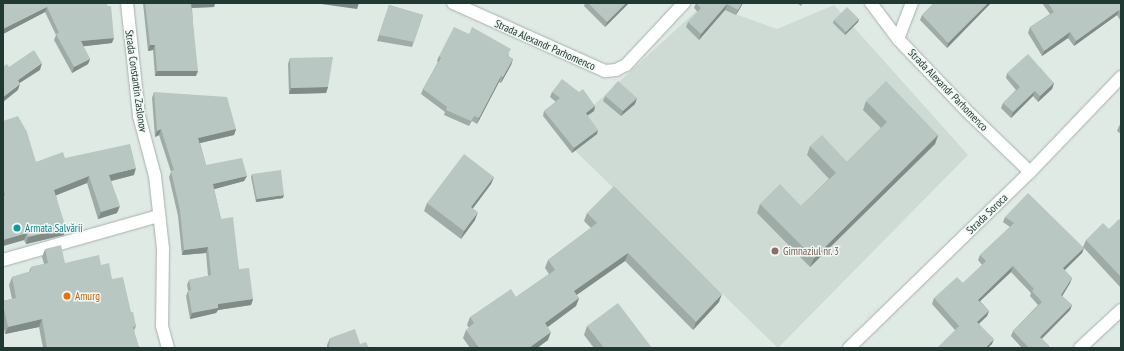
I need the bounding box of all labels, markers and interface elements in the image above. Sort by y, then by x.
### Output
street label: Strada Alexandr Parhomenco [492,17,598,73]
street label: Strada Constantin Zaslonov [122,29,150,133]
street label: Strada Alexandr Parhomenco [905,46,991,134]
street label: Strada Soroca [964,191,1010,237]
place label: Armata Salvării [25,221,83,235]
marker: Armata Salvării [12,223,22,233]
place label: Gimnaziul nr. 3 [783,244,840,258]
marker: Gimnaziul nr. 3 [770,246,780,256]
place label: Amurg [75,289,100,303]
marker: Amurg [62,291,72,301]

